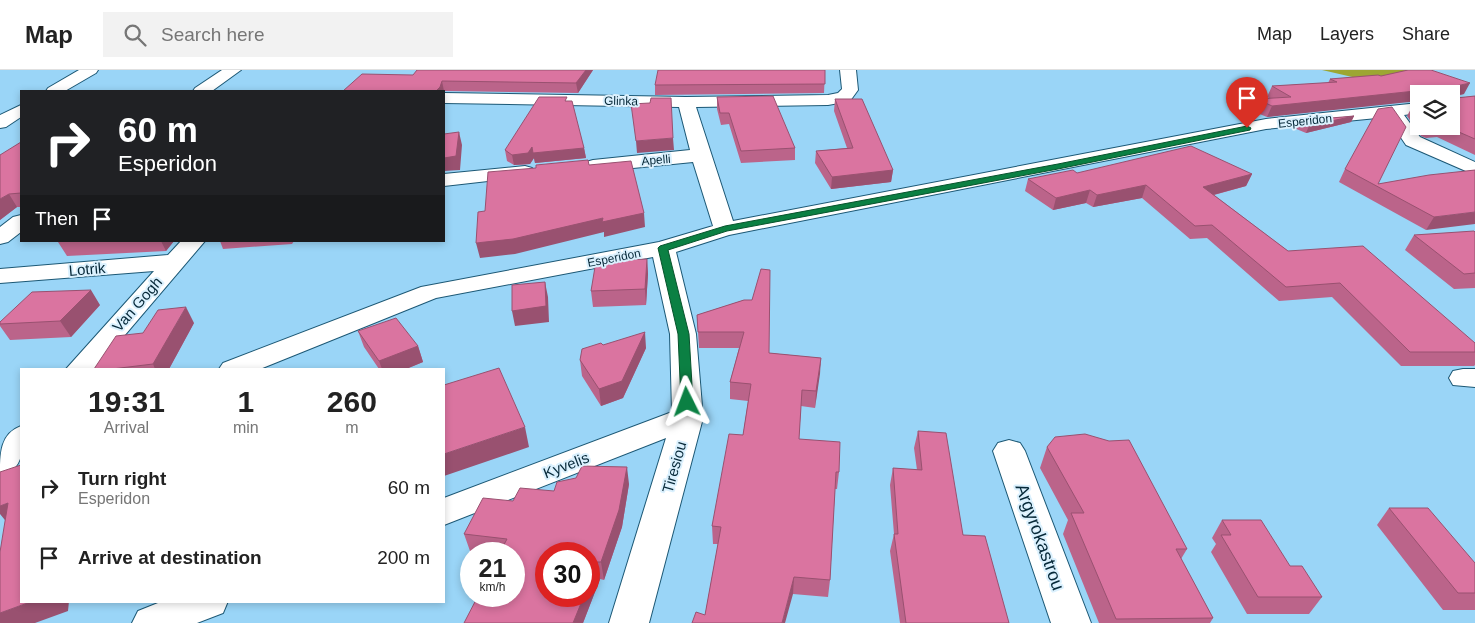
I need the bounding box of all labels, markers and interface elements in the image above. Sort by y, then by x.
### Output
search box [103,12,453,57]
text: Map [25,21,73,48]
icon: search [121,21,149,49]
text: Search here [161,24,265,45]
text: Map [1257,24,1292,44]
text: Layers [1320,24,1374,44]
text: Share [1402,24,1450,44]
pin [1226,77,1268,128]
icon: arrive [1233,84,1261,112]
map controls [1410,85,1460,135]
button: layers [1410,85,1460,135]
street label: Glinka [604,94,638,108]
icon: right [35,110,100,175]
text: 60 m [118,110,198,149]
street label: Esperidon [1277,111,1333,131]
text: Esperidon [118,151,217,176]
street label: Apelli [641,152,671,168]
icon: arrive [88,205,116,233]
text: Then [35,208,78,229]
street label: Esperidon [586,246,642,270]
street label: Lotrik [68,259,107,279]
street label: Van Gogh [109,273,165,335]
position arrow [660,375,712,427]
text: 19:31 [88,385,165,418]
text: 1 [237,385,254,418]
text: 260 [327,385,377,418]
text: Arrival [104,419,149,436]
text: min [233,419,259,436]
text: m [345,419,358,436]
street label: Tiresiou [659,439,689,495]
street label: Kyvelis [541,449,591,481]
text: Turn right [78,468,166,489]
icon: right [35,474,63,502]
text: 60 m [388,477,430,498]
street label: Argyrokastrou [1011,481,1069,593]
text: Esperidon [78,490,150,507]
speed limit sign: 30 [535,542,600,607]
icon: arrive [35,544,63,572]
text: Arrive at destination [78,547,262,568]
text: 200 m [377,547,430,568]
text: 21 [479,554,506,582]
text: km/h [479,580,506,594]

